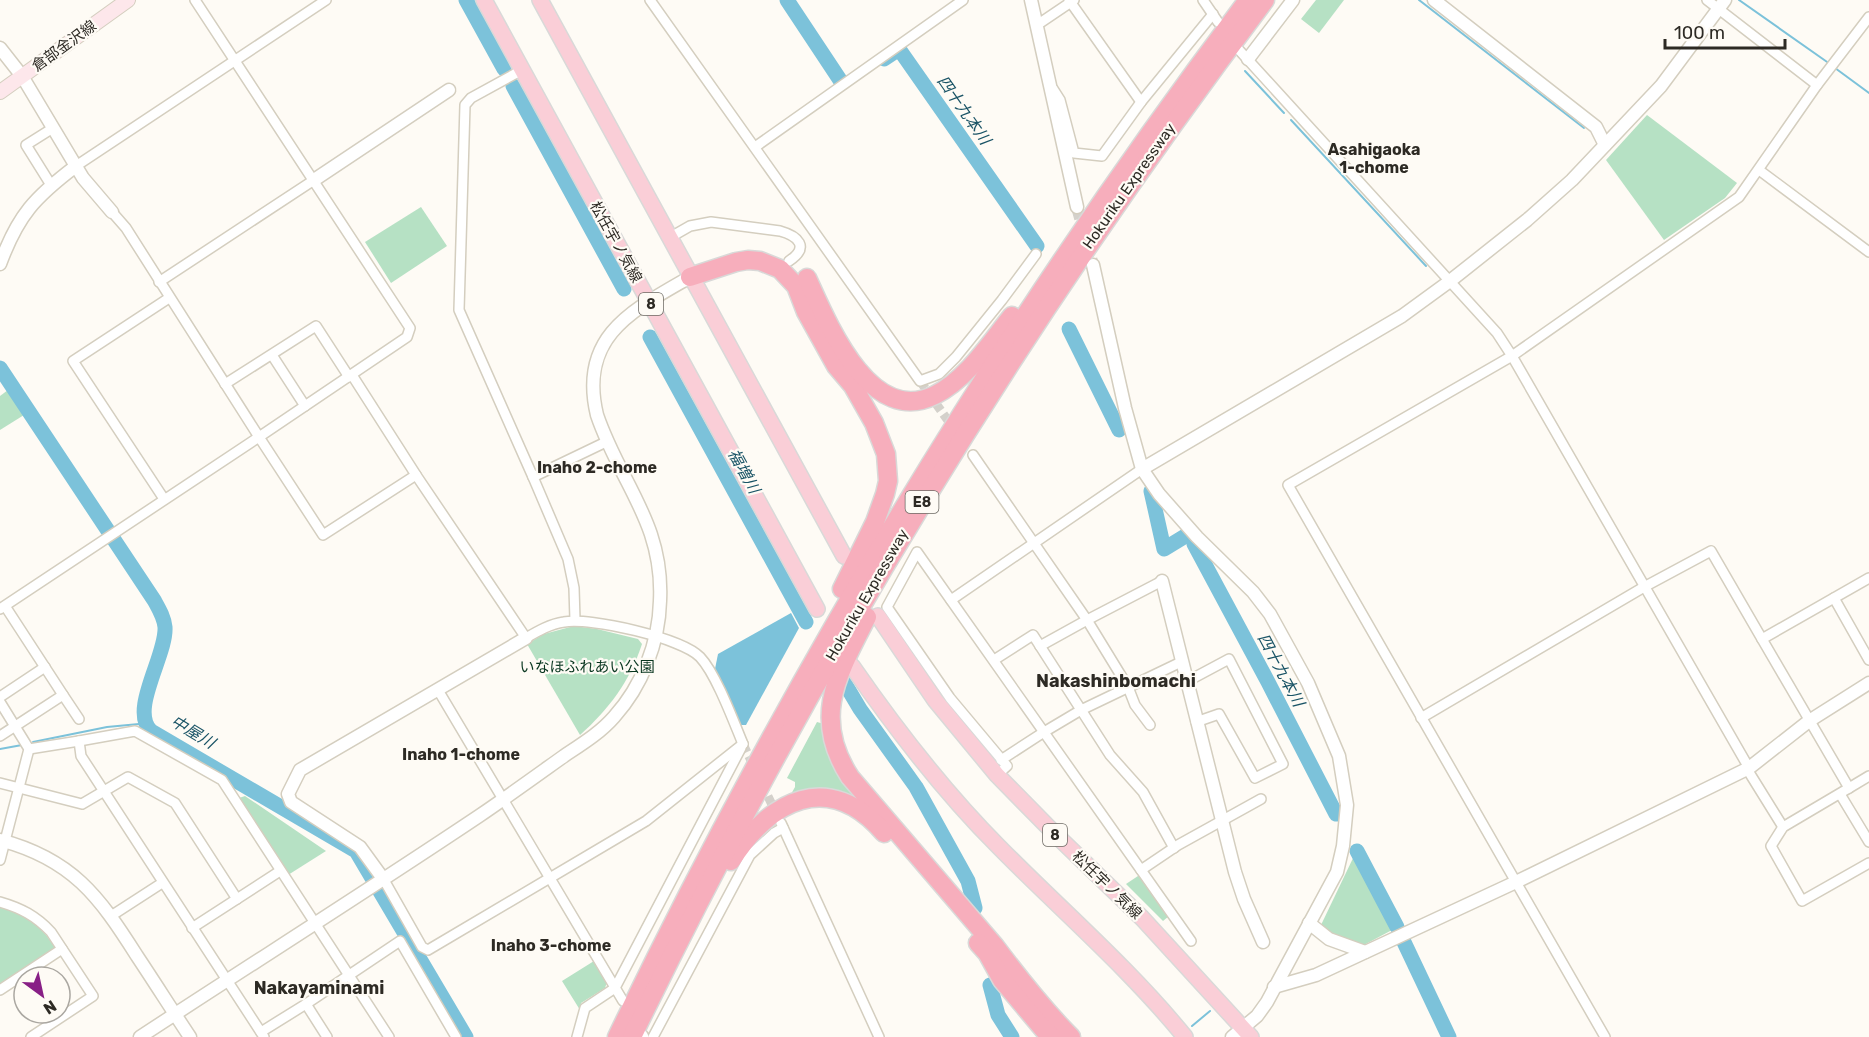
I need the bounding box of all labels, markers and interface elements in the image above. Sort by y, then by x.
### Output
scale bar [1665,12,1785,50]
street label: 倉部金沢線 [28,17,100,75]
text: 100 m [1674,22,1725,44]
water label: 四十九本川 [933,72,996,150]
street label: Hokuriku Expressway [1079,120,1179,252]
district label: Asahigaoka 1-chome [1328,140,1420,177]
street label: 松任宇ノ気線 [586,198,646,286]
road number: 8 [639,293,663,315]
water label: 福増川 [724,445,765,498]
district label: Inaho 2-chome [537,458,657,477]
road number: E8 [906,491,938,513]
street label: Hokuriku Expressway [822,526,912,664]
water label: 四十九本川 [1254,630,1309,712]
park label: いなほふれあい公園 [519,658,655,676]
district label: Nakashinbomachi [1036,670,1196,692]
water label: 中屋川 [168,711,220,754]
district label: Inaho 1-chome [402,745,520,764]
road number: 8 [1043,824,1067,846]
street label: 松任宇ノ気線 [1068,847,1146,923]
district label: Inaho 3-chome [491,936,611,955]
north arrow [12,965,72,1025]
district label: Nakayaminami [254,977,384,999]
text: N [40,996,60,1018]

